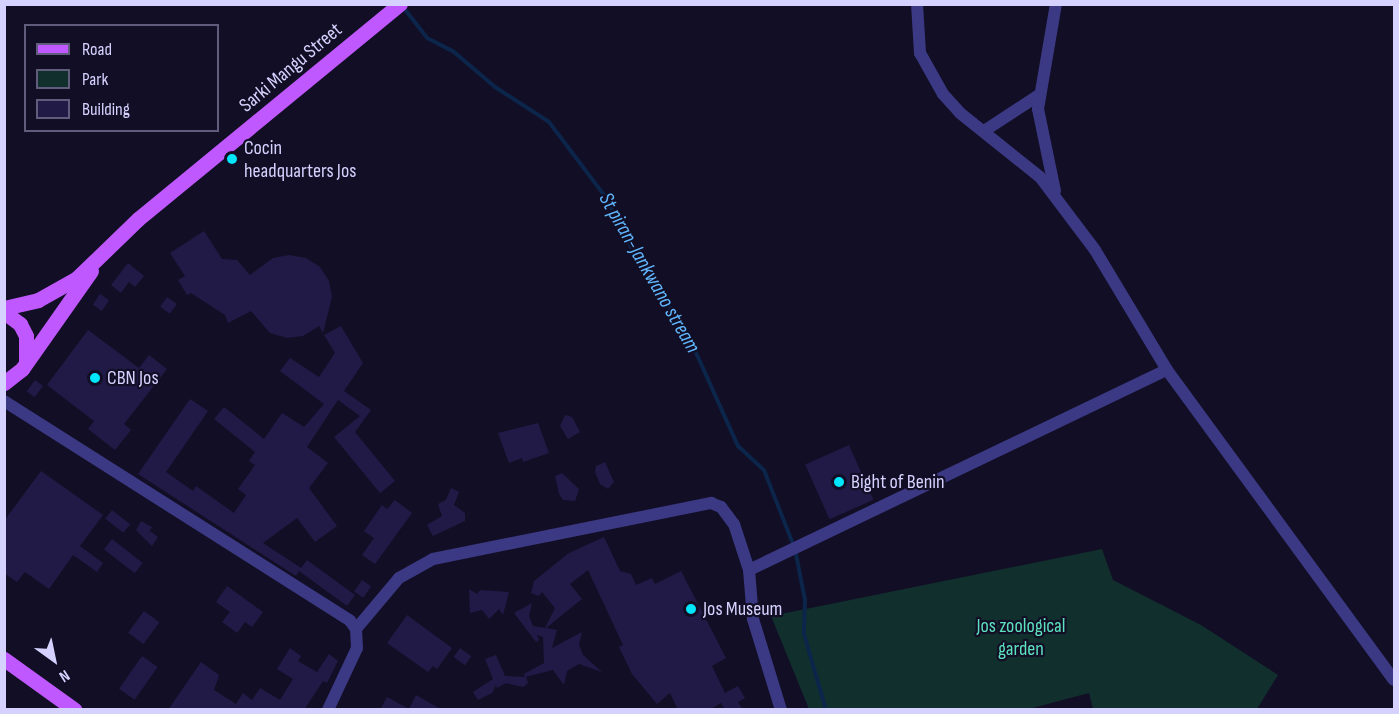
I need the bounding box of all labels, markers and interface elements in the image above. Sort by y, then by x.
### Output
street label: Sarki Mangu Street [235,18,347,118]
legend [24,24,219,132]
text: Road [82,39,112,60]
text: Park [82,69,108,90]
text: Building [82,99,130,120]
place label: Cocin headquarters Jos [244,136,356,183]
marker: Cocin headquarters Jos [225,152,239,166]
water label: St piran-Jankwano stream [593,188,705,358]
place label: CBN Jos [107,366,159,390]
marker: CBN Jos [88,371,102,385]
place label: Bight of Benin [851,470,945,494]
marker: Bight of Benin [832,475,846,489]
place label: Jos Museum [703,597,782,621]
marker: Jos Museum [684,602,698,616]
park label: Jos zoological garden [976,615,1066,662]
north arrow [24,630,84,690]
text: N [55,665,73,686]

